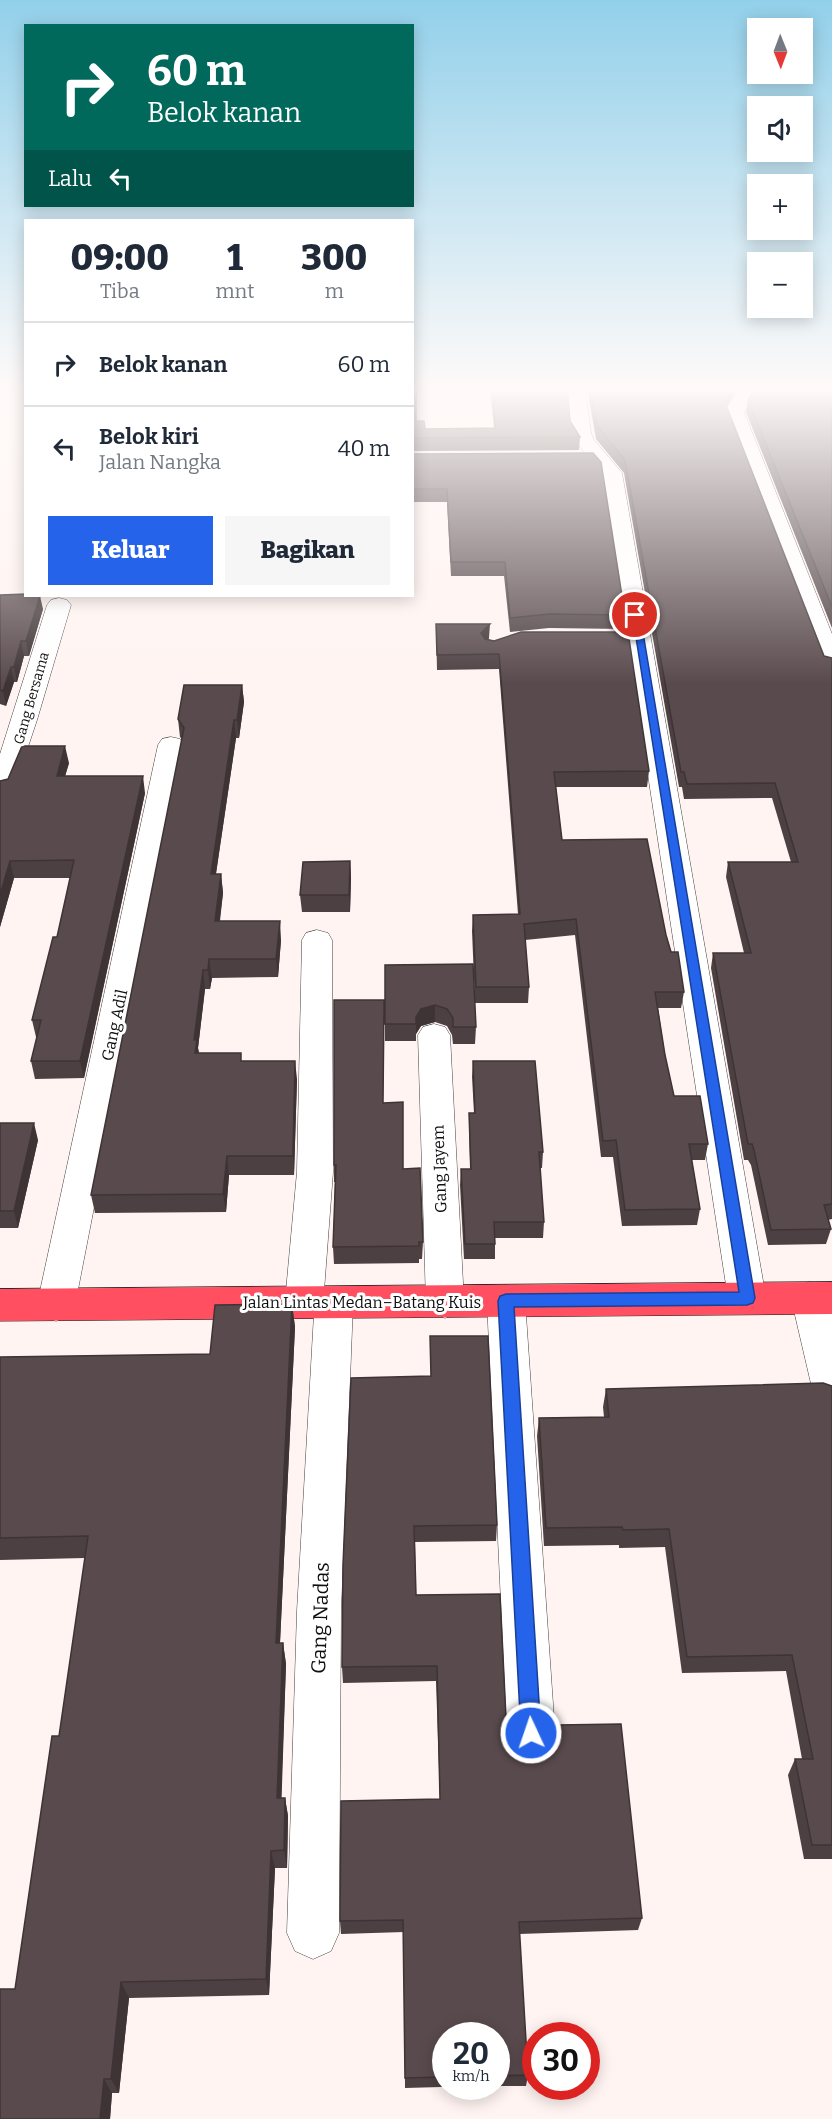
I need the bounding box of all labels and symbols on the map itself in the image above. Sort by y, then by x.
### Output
north arrow [747,18,813,84]
pin [609,589,660,640]
street label: Gang Bersama [10,650,53,746]
street label: Gang Adil [98,987,131,1063]
street label: Gang Jayem [428,1125,451,1213]
street label: Jalan Lintas Medan–Batang Kuis [242,1293,481,1312]
street label: Gang Nadas [306,1562,334,1674]
position arrow [499,1701,563,1765]
speed limit sign: 30 [522,2022,600,2100]

